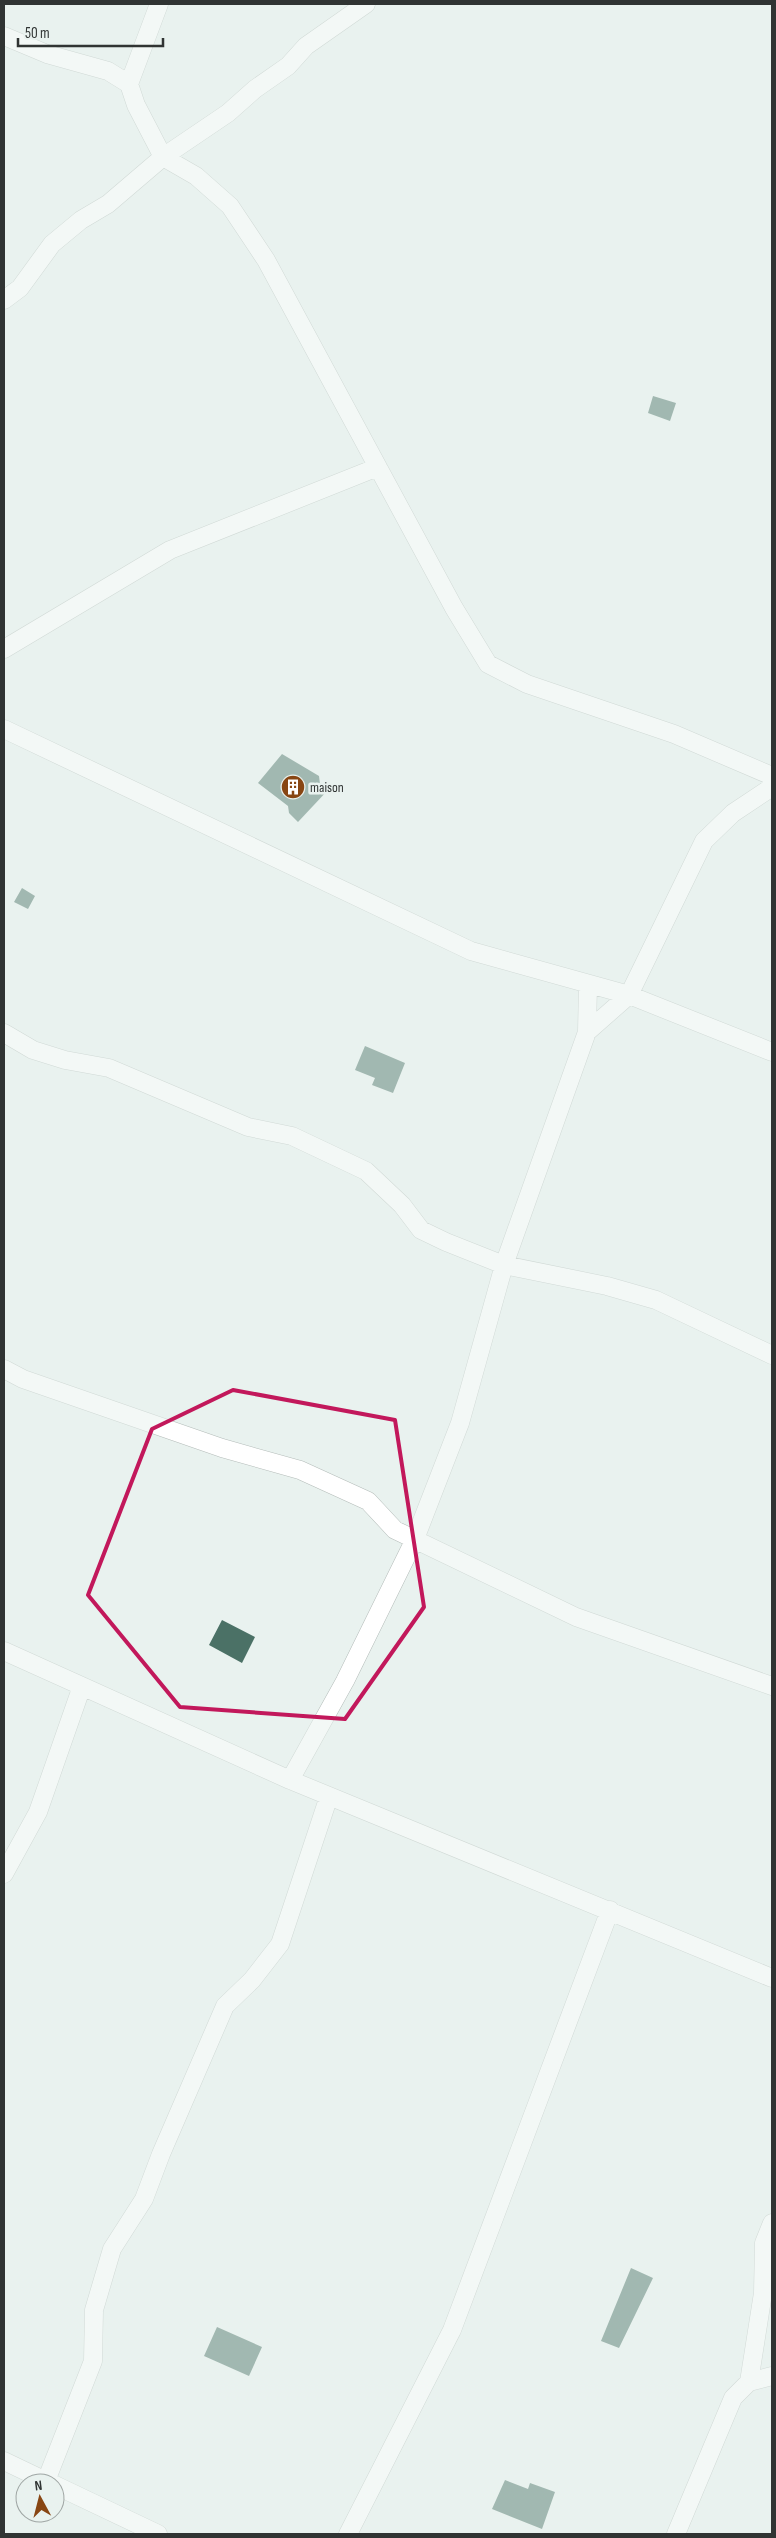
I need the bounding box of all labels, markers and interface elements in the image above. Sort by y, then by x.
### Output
scale bar [18,15,162,47]
text: 50 m [25,24,50,43]
building icon: maison [280,774,306,800]
place label: maison [310,779,344,796]
north arrow [15,2473,65,2523]
text: N [34,2477,43,2494]

